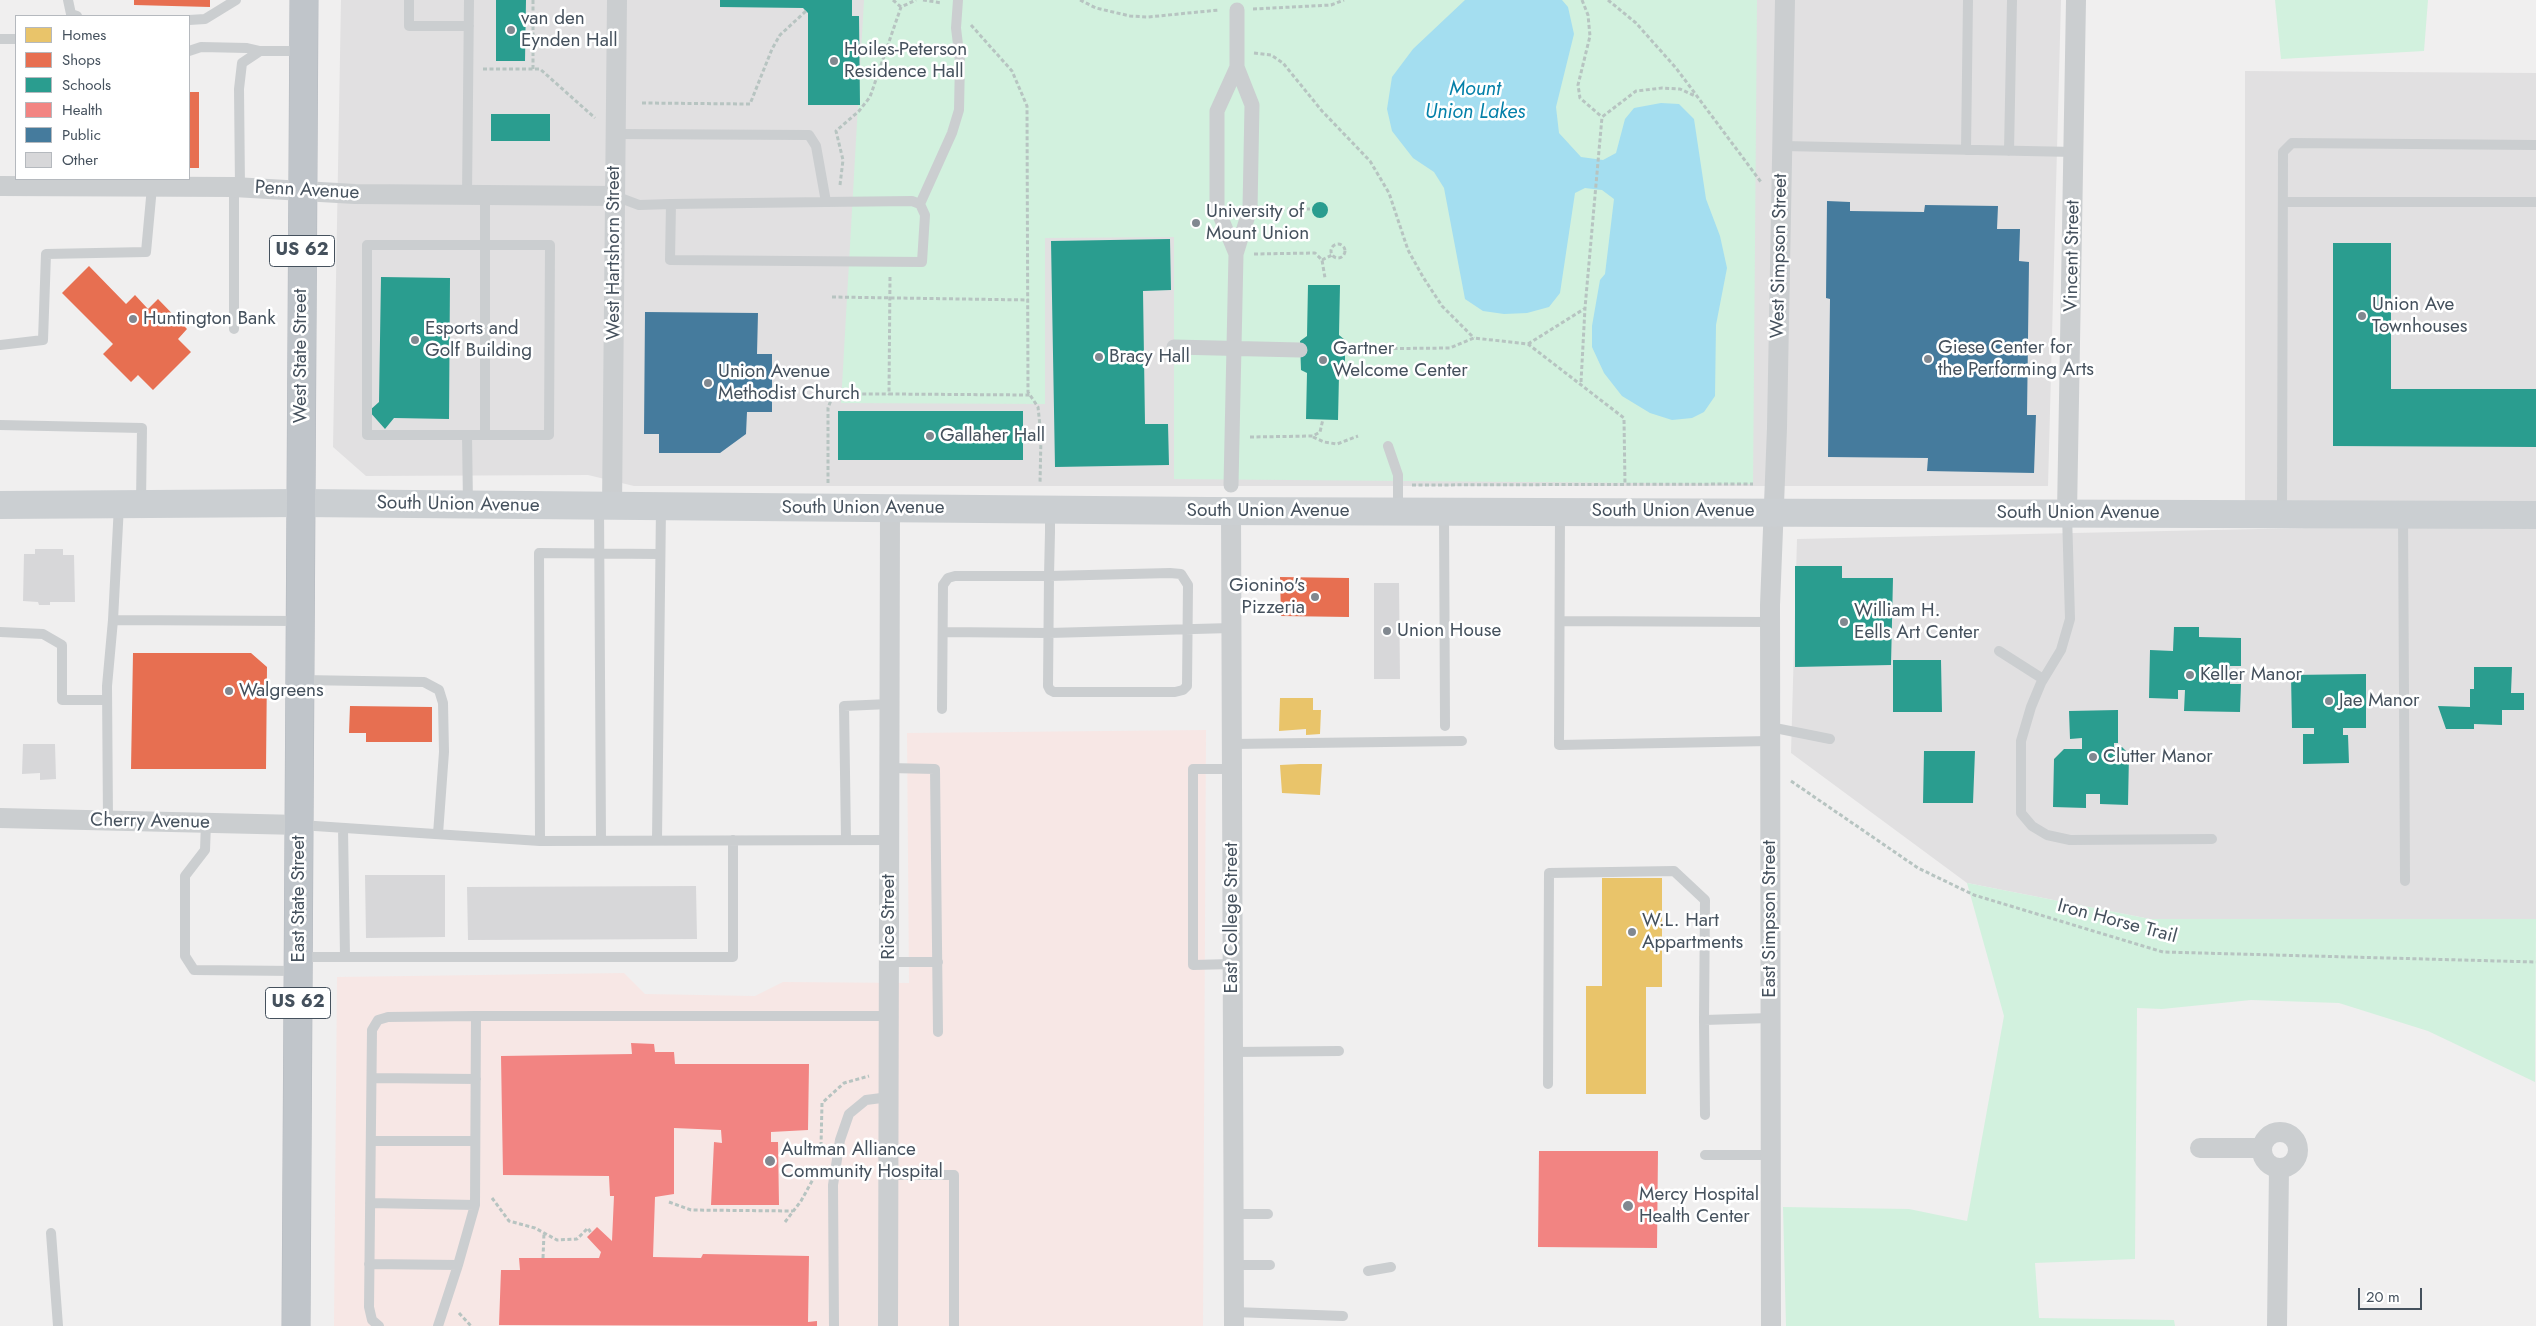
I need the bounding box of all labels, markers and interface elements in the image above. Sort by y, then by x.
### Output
place label: van den Eynden Hall [521,8,618,52]
legend [15,15,190,180]
text: Homes [62,24,106,46]
marker: van den Eynden Hall [505,24,517,36]
place label: Hoiles-Peterson Residence Hall [844,39,967,83]
text: Shops [62,49,101,71]
marker: Hoiles-Peterson Residence Hall [828,55,840,67]
text: Schools [62,74,111,96]
water label: Mount Union Lakes [1425,78,1525,125]
text: Health [62,99,103,121]
text: Public [62,124,101,146]
text: Other [62,149,98,171]
street label: West Hartshorn Street [603,166,625,340]
street label: West Simpson Street [1767,173,1793,339]
street label: Penn Avenue [254,177,360,205]
street label: Vincent Street [2061,200,2085,312]
place label: University of Mount Union [1206,201,1309,245]
marker: University of Mount Union [1190,217,1202,229]
road number: US 62 [270,236,334,266]
street label: West State Street [290,289,312,423]
place label: Union Ave Townhouses [2372,294,2467,338]
place label: Huntington Bank [143,308,276,330]
marker: Union Ave Townhouses [2356,310,2368,322]
marker: Huntington Bank [127,313,139,325]
place label: Esports and Golf Building [425,318,532,362]
marker: Esports and Golf Building [409,334,421,346]
place label: Giese Center for the Performing Arts [1938,337,2094,381]
place label: Gartner Welcome Center [1333,338,1468,382]
place label: Bracy Hall [1109,346,1190,368]
marker: Bracy Hall [1093,351,1105,363]
marker: Giese Center for the Performing Arts [1922,353,1934,365]
marker: Gartner Welcome Center [1317,354,1329,366]
place label: Union Avenue Methodist Church [718,361,860,405]
marker: Union Avenue Methodist Church [702,377,714,389]
place label: Gallaher Hall [940,425,1045,447]
marker: Gallaher Hall [924,430,936,442]
street label: South Union Avenue [376,492,540,518]
street label: South Union Avenue [781,497,945,519]
street label: South Union Avenue [1186,500,1350,522]
street label: South Union Avenue [1591,500,1755,522]
street label: South Union Avenue [1996,502,2160,524]
place label: Gionino's Pizzeria [1229,575,1305,619]
marker: Gionino's Pizzeria [1309,591,1321,603]
place label: William H. Eells Art Center [1854,600,1979,644]
marker: William H. Eells Art Center [1838,616,1850,628]
place label: Union House [1397,620,1501,642]
marker: Union House [1381,625,1393,637]
place label: Keller Manor [2200,664,2302,686]
marker: Keller Manor [2184,669,2196,681]
place label: Walgreens [239,680,324,702]
marker: Walgreens [223,685,235,697]
place label: Jae Manor [2339,690,2420,712]
marker: Jae Manor [2323,695,2335,707]
place label: Clutter Manor [2103,746,2213,768]
marker: Clutter Manor [2087,751,2099,763]
street label: Cherry Avenue [90,810,210,834]
street label: East State Street [288,836,310,962]
street label: East Simpson Street [1759,840,1781,998]
street label: East College Street [1221,842,1243,994]
street label: Rice Street [878,874,900,960]
street label: Iron Horse Trail [2055,895,2179,949]
place label: W.L. Hart Appartments [1642,910,1743,954]
marker: W.L. Hart Appartments [1626,926,1638,938]
road number: US 62 [266,988,330,1018]
place label: Aultman Alliance Community Hospital [781,1139,943,1183]
marker: Aultman Alliance Community Hospital [763,1154,777,1168]
place label: Mercy Hospital Health Center [1639,1184,1759,1228]
marker: Mercy Hospital Health Center [1621,1199,1635,1213]
scale bar [2361,1278,2425,1310]
text: 20 m [2366,1286,2400,1308]

